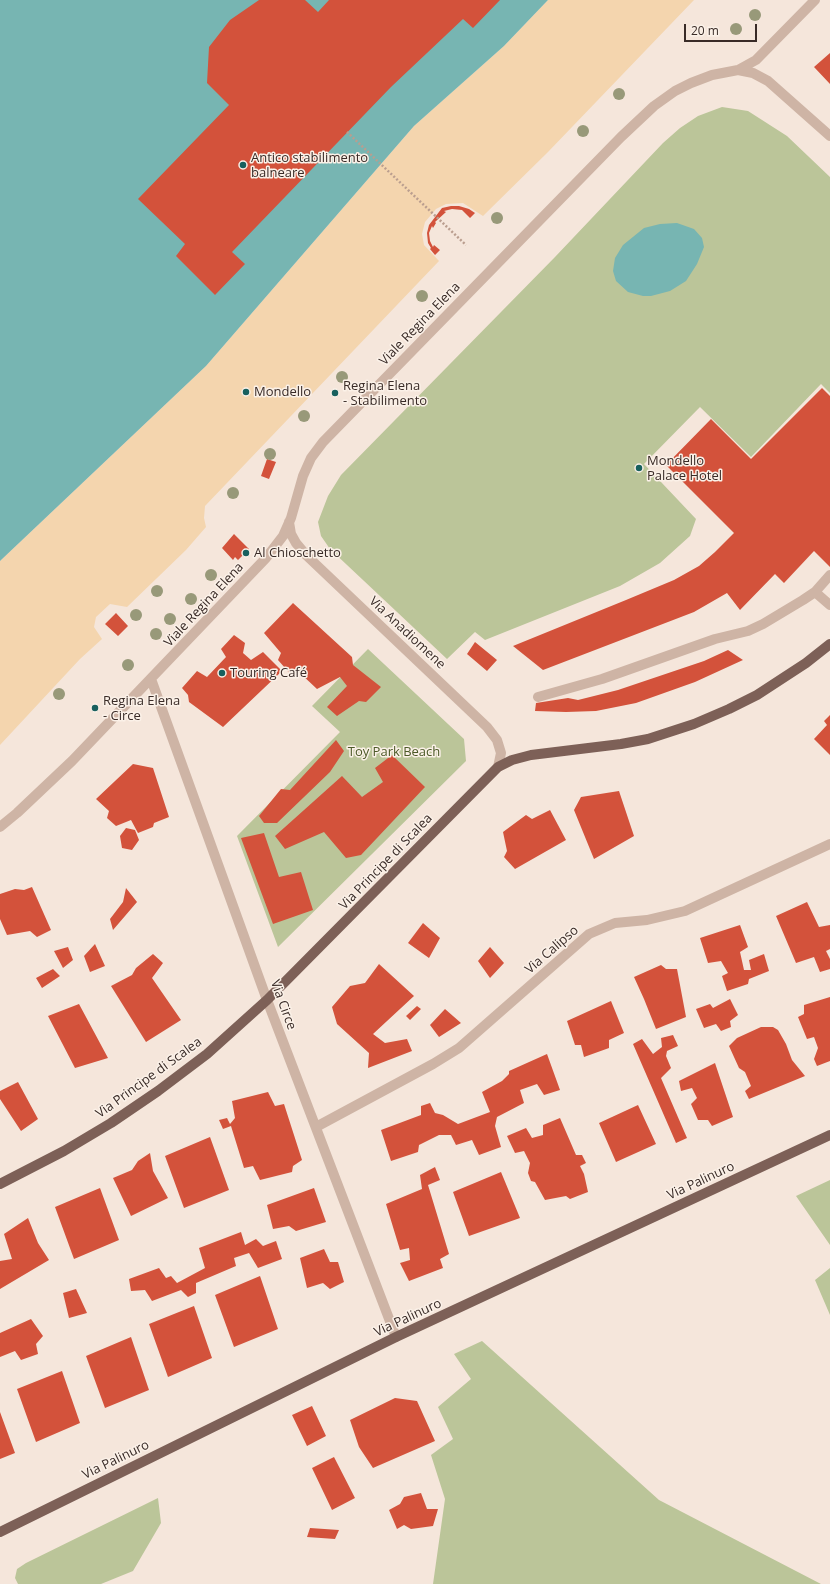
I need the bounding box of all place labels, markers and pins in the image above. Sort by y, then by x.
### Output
place label: Antico stabilimento balneare [251,150,368,181]
marker: Antico stabilimento balneare [238,160,248,170]
place label: Regina Elena - Stabilimento [343,378,427,409]
place label: Mondello [254,384,311,400]
marker: Mondello [241,387,251,397]
marker: Regina Elena - Stabilimento [330,388,340,398]
place label: Mondello Palace Hotel [647,453,722,484]
marker: Mondello Palace Hotel [634,463,644,473]
place label: Al Chioschetto [254,545,341,561]
marker: Al Chioschetto [241,548,251,558]
place label: Touring Café [230,665,307,681]
marker: Touring Café [217,668,227,678]
place label: Regina Elena - Circe [103,693,180,724]
marker: Regina Elena - Circe [90,703,100,713]

